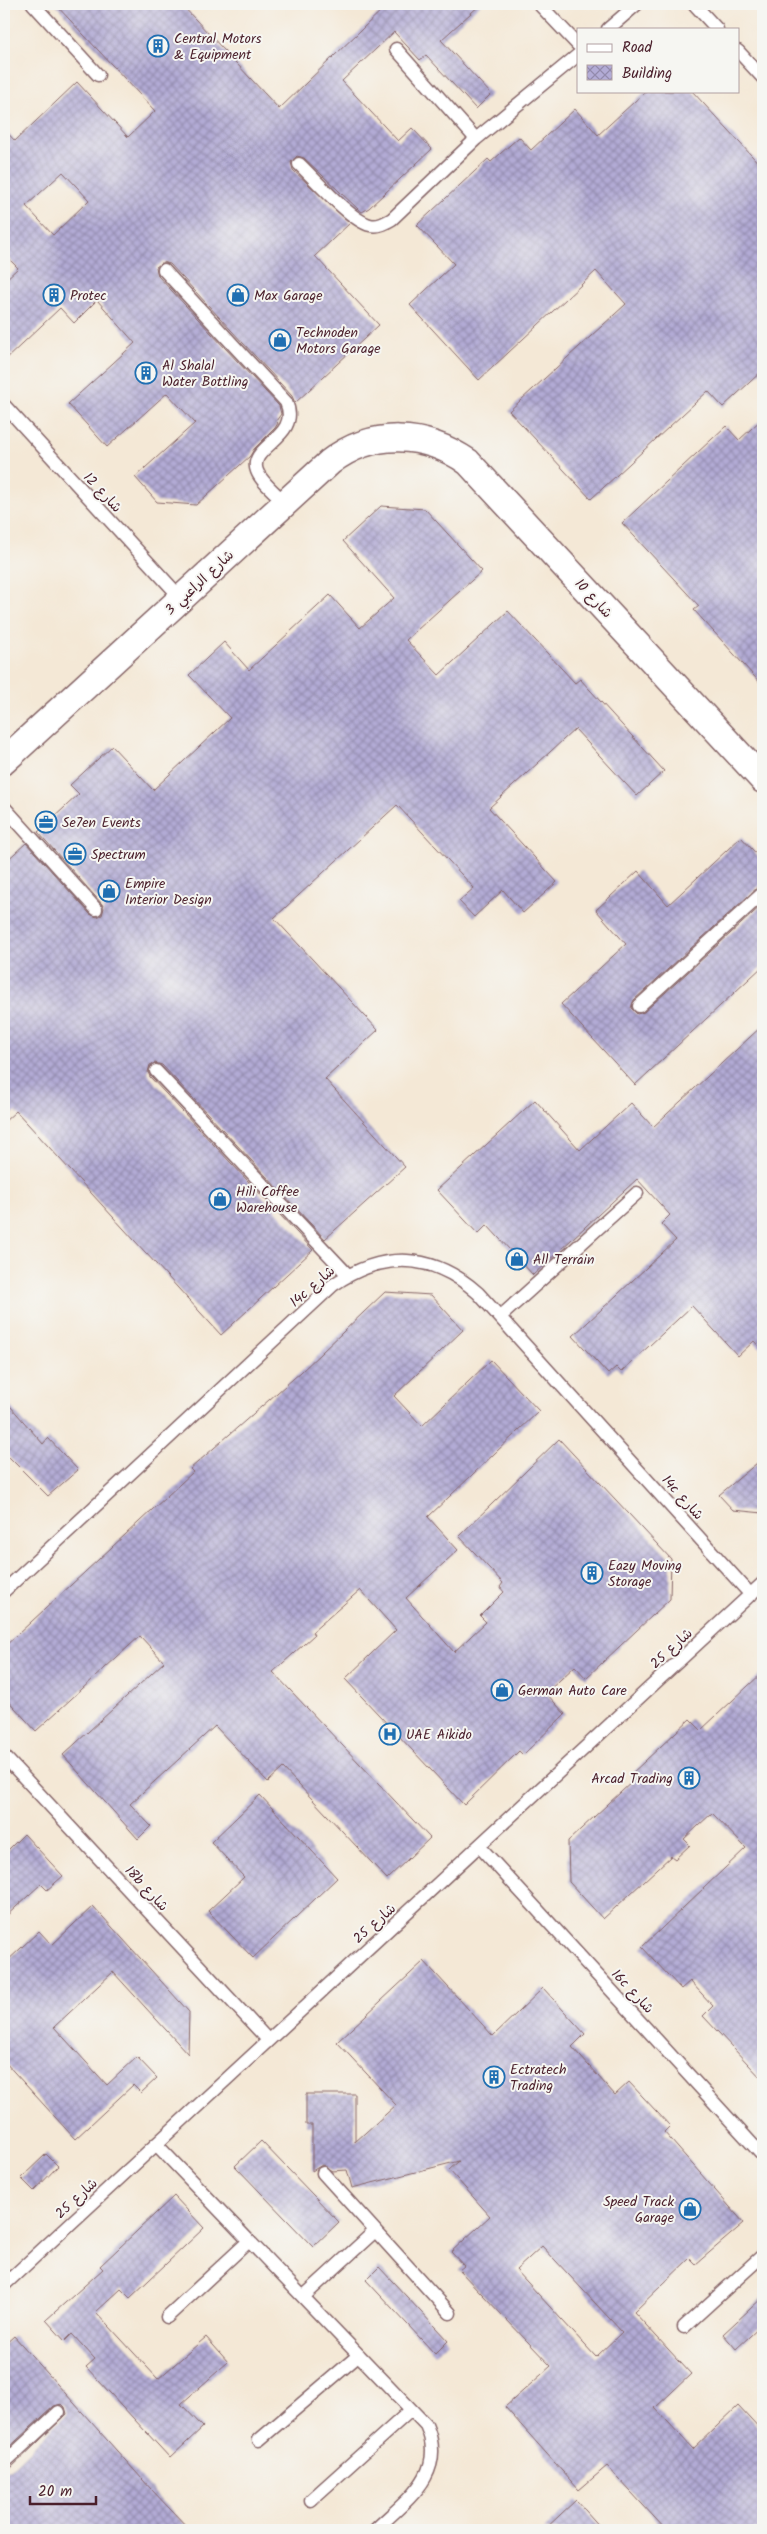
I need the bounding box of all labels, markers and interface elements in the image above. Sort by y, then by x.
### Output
place label: Central Motors & Equipment [174,28,262,66]
legend [577,28,740,92]
building icon: Central Motors & Equipment [146,34,170,58]
text: Road [622,36,653,60]
text: Building [622,62,672,86]
building icon: Protec [42,283,66,307]
shop icon: Max Garage [226,283,250,307]
place label: Protec [70,285,107,307]
place label: Max Garage [254,285,323,307]
place label: Technoden Motors Garage [296,322,381,360]
shop icon: Technoden Motors Garage [268,328,292,352]
place label: Al Shalal Water Bottling [162,355,248,393]
building icon: Al Shalal Water Bottling [134,361,158,385]
street label: شارع 12 [78,467,127,518]
street label: شارع الراعبي 3 [160,545,240,621]
street label: شارع 10 [569,574,617,623]
office icon: Se7en Events [34,810,58,834]
place label: Se7en Events [62,812,141,834]
office icon: Spectrum [63,842,87,866]
place label: Spectrum [91,844,146,866]
place label: Empire Interior Design [125,873,212,911]
shop icon: Empire Interior Design [97,879,121,903]
place label: Hili Coffee Warehouse [236,1181,300,1219]
shop icon: Hili Coffee Warehouse [208,1187,232,1211]
shop icon: All Terrain [505,1247,529,1271]
place label: All Terrain [533,1249,594,1271]
street label: 14c شارع [285,1261,340,1313]
street label: 14c شارع [656,1470,709,1525]
place label: Eazy Moving Storage [608,1555,682,1593]
building icon: Eazy Moving Storage [580,1561,604,1585]
street label: شارع 25 [645,1623,698,1674]
shop icon: German Auto Care [490,1678,514,1702]
place label: German Auto Care [518,1680,627,1702]
hospital icon: UAE Aikido [378,1722,402,1746]
place label: UAE Aikido [406,1724,472,1746]
building icon: Arcad Trading [677,1766,701,1790]
place label: Arcad Trading [591,1768,673,1790]
street label: 18b شارع [119,1861,173,1917]
street label: شارع 25 [348,1898,401,1949]
street label: 16c شارع [606,1964,659,2019]
place label: Ectratech Trading [510,2059,567,2097]
building icon: Ectratech Trading [482,2065,506,2089]
street label: شارع 25 [50,2173,103,2224]
place label: Speed Track Garage [603,2191,675,2229]
shop icon: Speed Track Garage [678,2197,702,2221]
scale bar [30,2474,96,2506]
text: 20 m [38,2480,72,2504]

